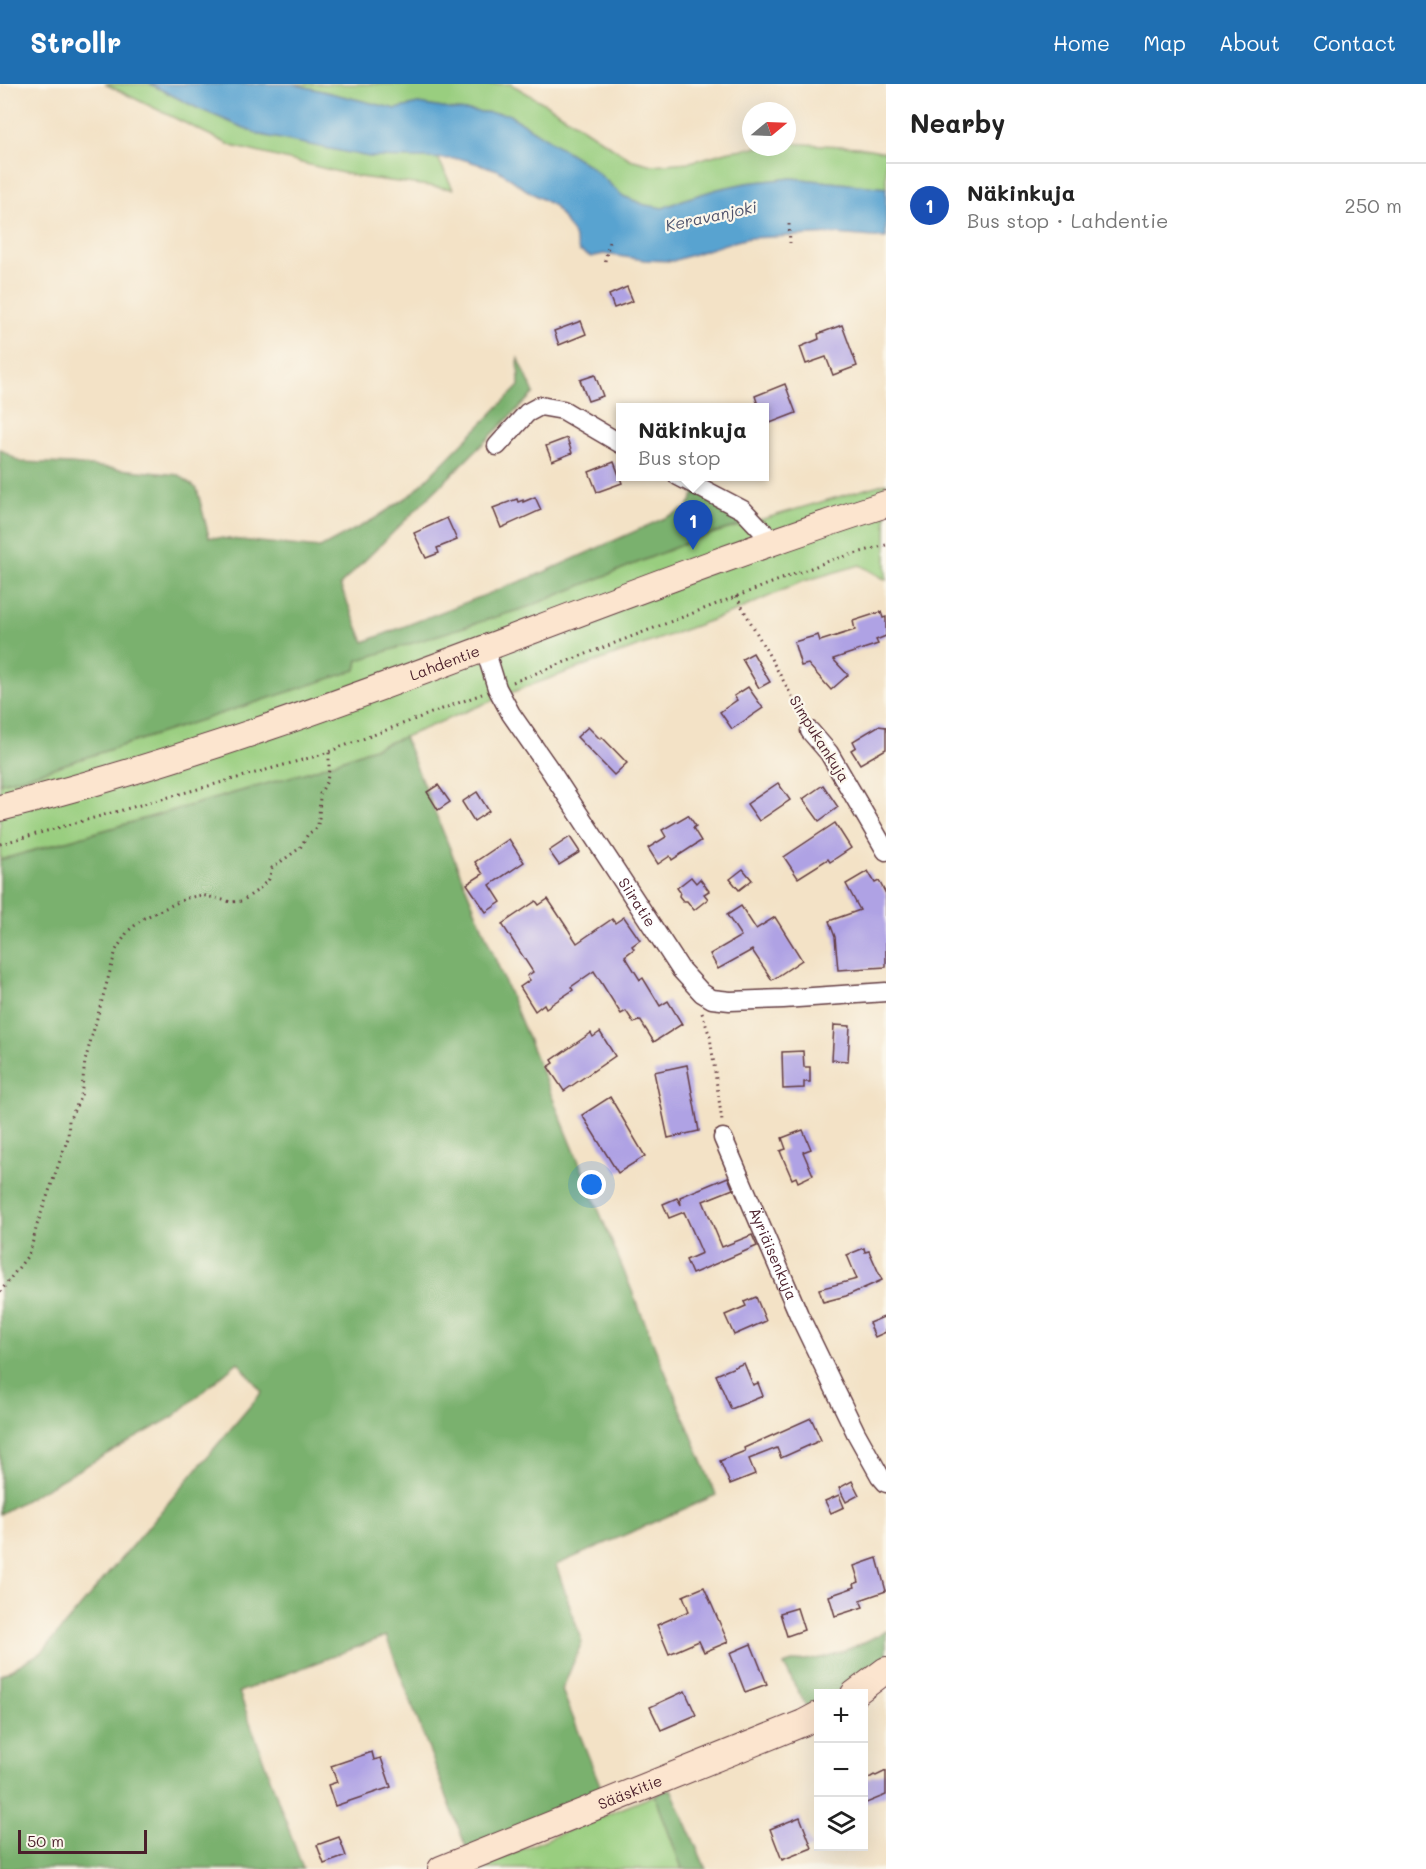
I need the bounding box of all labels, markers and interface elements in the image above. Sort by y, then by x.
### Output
text: Strollr [30,24,121,60]
text: Home [1053,29,1110,56]
text: Map [1143,29,1186,56]
text: About [1219,29,1280,56]
text: Contact [1313,29,1396,56]
north arrow [742,102,796,156]
text: Nearby [910,106,1005,140]
text: Näkinkuja [967,178,1075,207]
text: 1 [925,192,934,218]
text: 250 m [1345,192,1402,218]
water label: Keravanjoki [663,196,759,235]
text: Bus stop · Lahdentie [967,207,1168,233]
popup [616,403,769,481]
text: Näkinkuja [638,415,747,444]
text: Bus stop [638,444,721,470]
pin: 1 [674,500,712,550]
street label: Lahdentie [407,640,482,685]
street label: Simpukankuja [785,691,854,786]
street label: Siiratie [614,873,661,930]
your location [577,1170,606,1199]
street label: Äyriäisenkuja [745,1204,802,1303]
map controls [814,1689,868,1851]
button: + [814,1689,868,1743]
button: − [814,1743,868,1797]
street label: Sääskitie [595,1770,665,1814]
button: layers [814,1797,868,1851]
scale bar [18,1827,147,1854]
text: 50 m [27,1830,64,1851]

